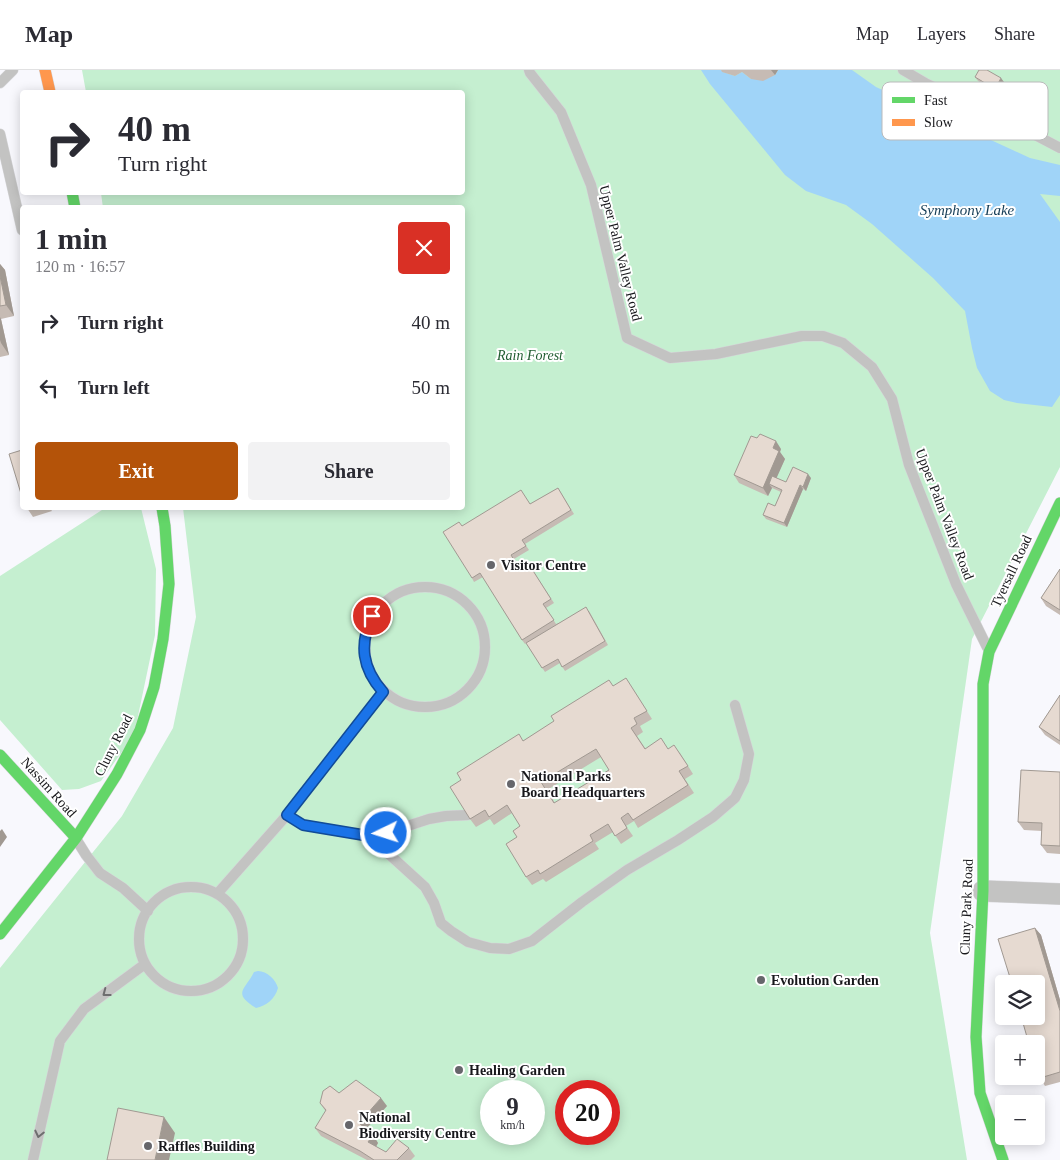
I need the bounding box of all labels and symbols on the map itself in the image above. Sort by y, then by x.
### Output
legend [882,82,1048,140]
text: Fast [924,93,947,108]
text: Slow [924,115,954,130]
street label: Upper Palm Valley Road [596,184,645,323]
water label: Symphony Lake [920,202,1015,218]
park label: Rain Forest [496,348,564,363]
street label: Upper Palm Valley Road [913,446,977,582]
street label: Tyersall Road [988,533,1035,610]
place label: Visitor Centre [501,558,586,573]
marker: Visitor Centre [485,559,497,571]
pin [351,595,393,637]
street label: Cluny Road [91,712,135,779]
street label: Nassim Road [18,754,79,820]
place label: National Parks Board Headquarters [521,769,646,800]
marker: National Parks Board Headquarters [505,778,517,790]
position arrow [359,806,411,858]
street label: Cluny Park Road [957,859,976,955]
place label: Evolution Garden [771,973,879,988]
marker: Evolution Garden [755,974,767,986]
one-way arrow [103,987,112,995]
place label: Healing Garden [469,1063,565,1078]
marker: Healing Garden [453,1064,465,1076]
speed limit sign: 20 [555,1080,620,1145]
place label: National Biodiversity Centre [359,1110,476,1141]
marker: National Biodiversity Centre [343,1119,355,1131]
one-way arrow [34,1129,44,1138]
place label: Raffles Building [158,1139,255,1154]
marker: Raffles Building [142,1140,154,1152]

